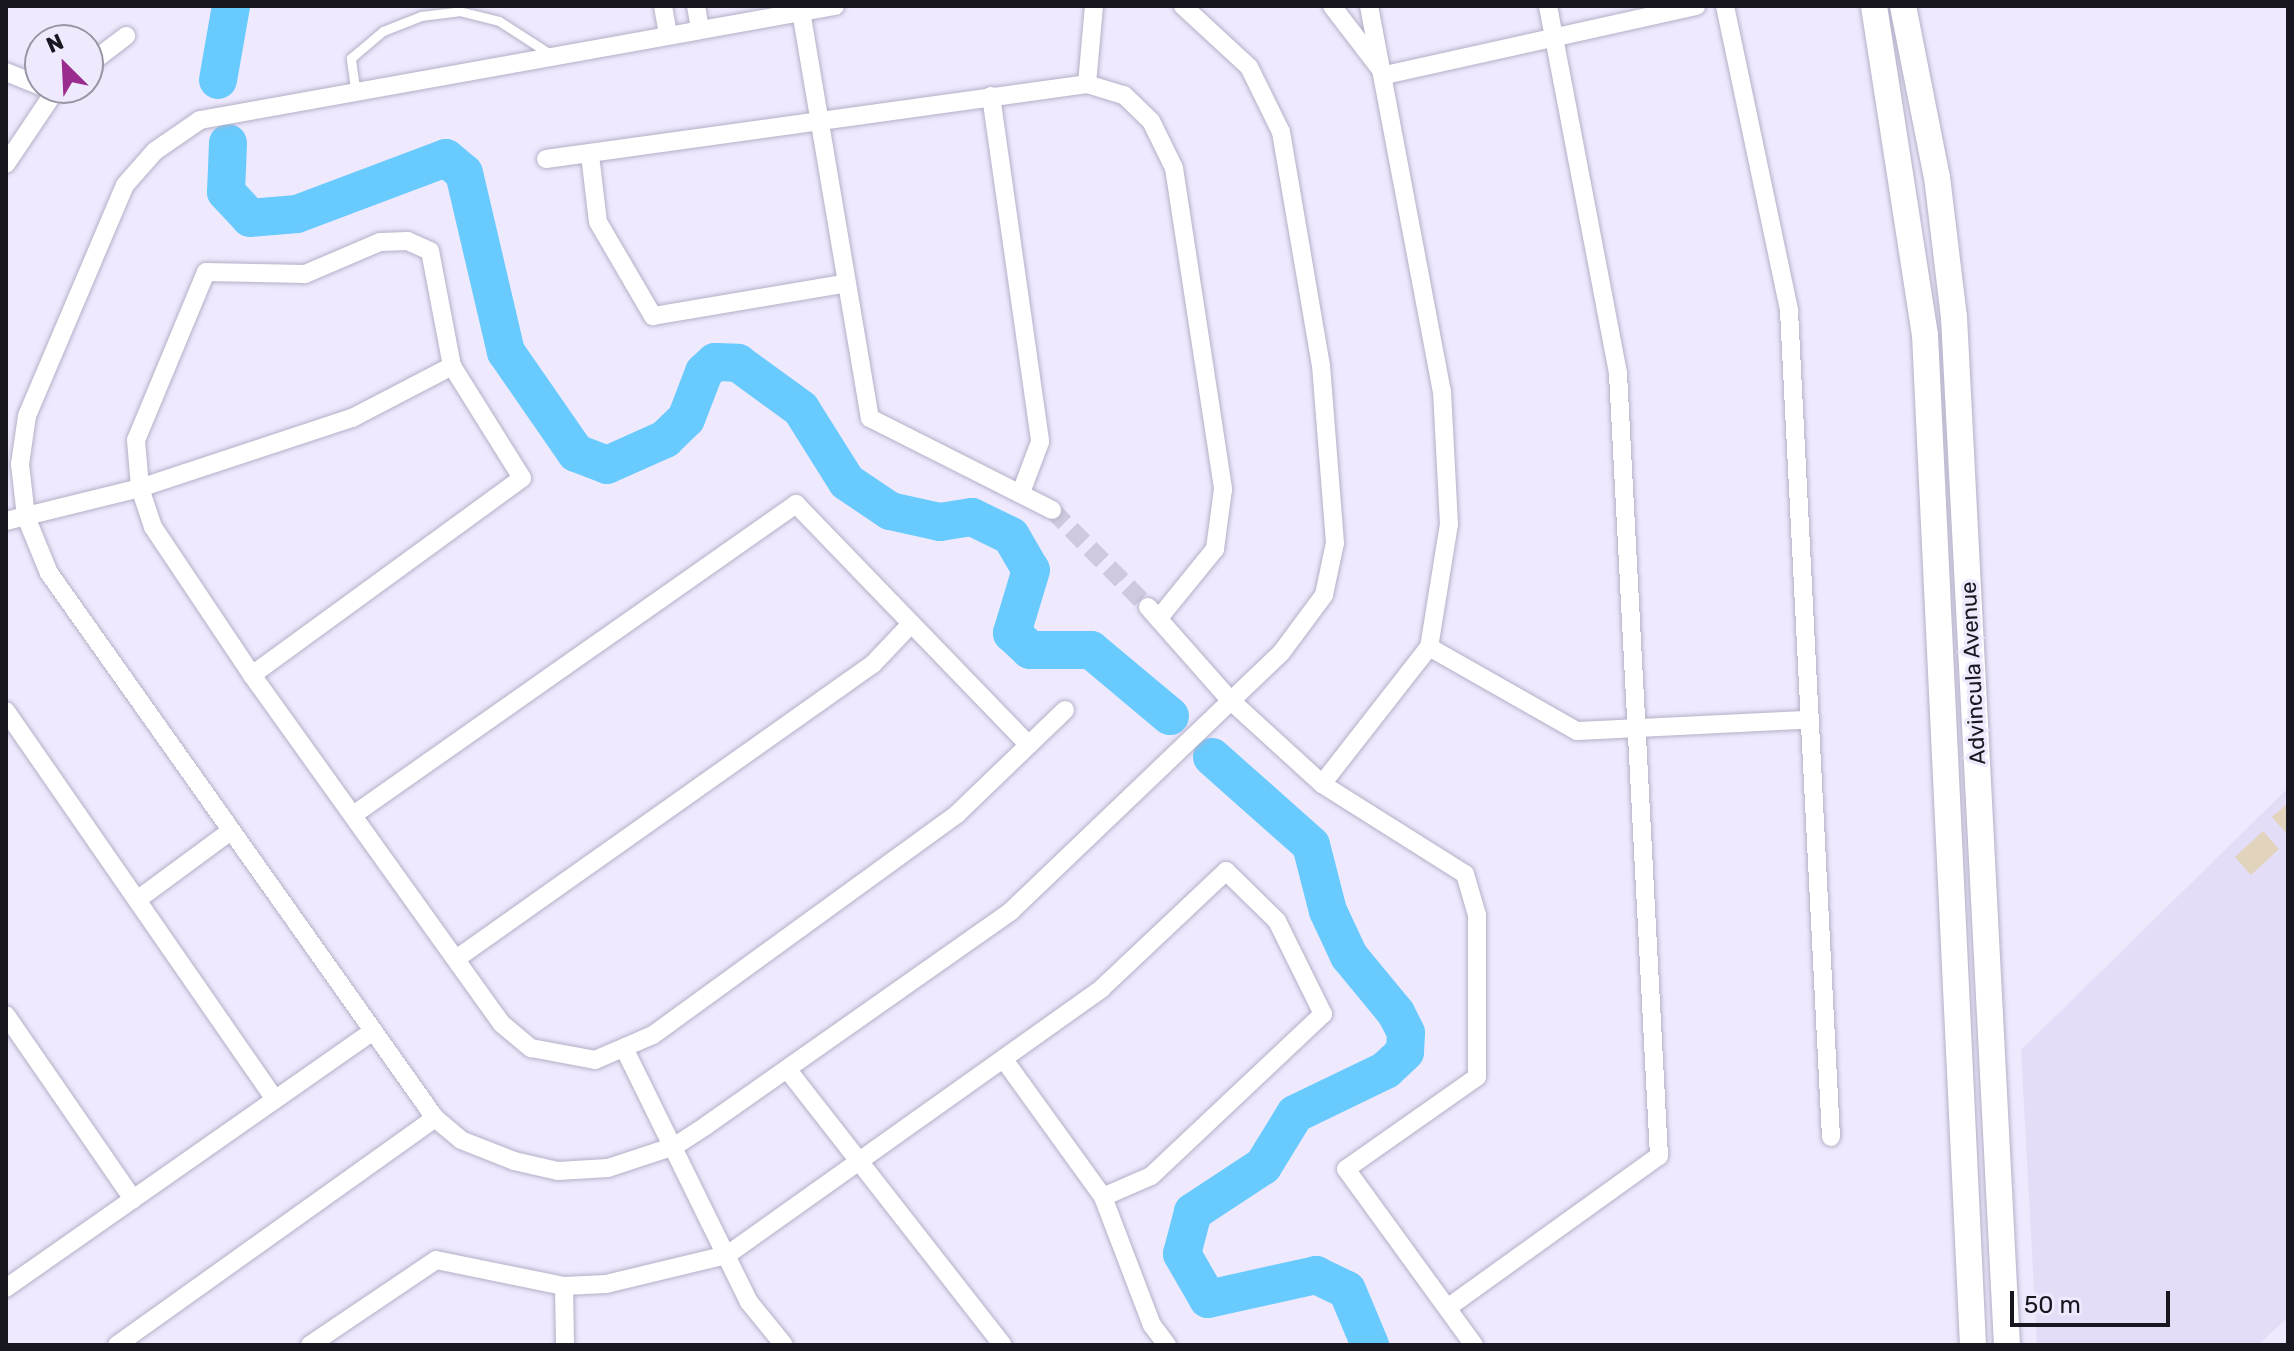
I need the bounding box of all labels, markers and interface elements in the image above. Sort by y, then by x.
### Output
north arrow [24,24,104,104]
text: N [42,28,68,59]
street label: Advincula Avenue [1955,581,1991,765]
scale bar [2014,1275,2174,1325]
text: 50 m [2024,1291,2081,1319]

